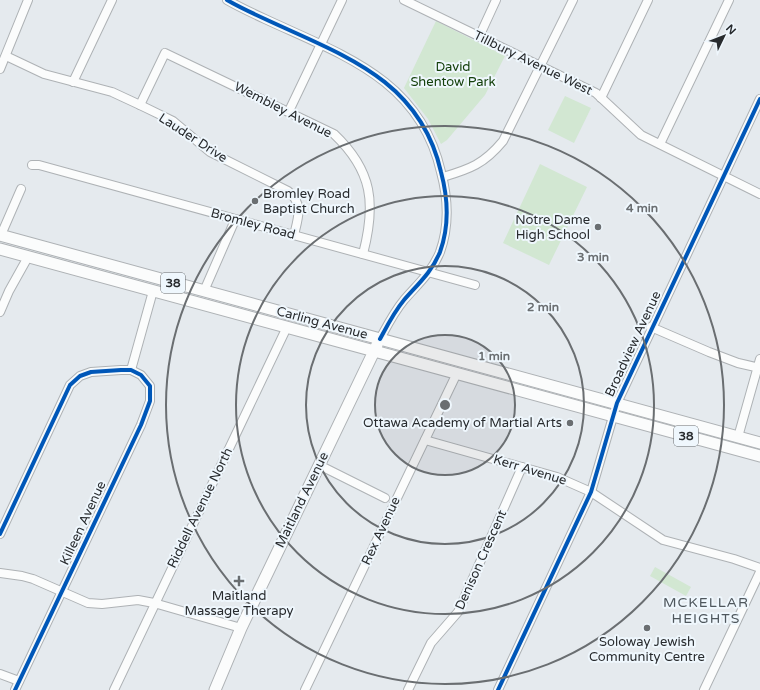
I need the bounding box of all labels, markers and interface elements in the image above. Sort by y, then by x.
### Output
north arrow [704,16,744,56]
text: N [723,22,739,37]
street label: Tillbury Avenue West [471,27,595,99]
park label: David Shentow Park [410,59,496,90]
street label: Wembley Avenue [231,78,335,142]
street label: Lauder Drive [156,110,230,166]
place label: Bromley Road Baptist Church [263,186,355,217]
marker: Bromley Road Baptist Church [250,196,260,206]
text: 4 min [626,201,658,215]
street label: Bromley Road [209,205,297,243]
place label: Notre Dame High School [515,212,590,243]
marker: Notre Dame High School [593,222,603,232]
text: 3 min [577,250,609,264]
road number: 38 [161,273,185,293]
street label: Broadview Avenue [602,289,664,399]
text: 2 min [527,300,559,314]
street label: Carling Avenue [275,303,369,343]
text: 1 min [478,349,510,363]
centre of rings [438,398,452,412]
place label: Ottawa Academy of Martial Arts [363,415,562,431]
marker: Ottawa Academy of Martial Arts [565,418,575,428]
road number: 38 [674,426,698,446]
street label: Riddell Avenue North [164,445,236,571]
street label: Maitland Avenue [272,449,332,551]
street label: Kerr Avenue [491,451,569,489]
street label: Killeen Avenue [57,478,109,568]
street label: Rex Avenue [358,494,404,568]
street label: Denison Crescent [452,507,510,612]
marker: Maitland Massage Therapy [233,575,245,587]
place label: Maitland Massage Therapy [184,588,294,619]
district label: MCKELLAR HEIGHTS [663,594,749,627]
marker: Soloway Jewish Community Centre [642,623,652,633]
place label: Soloway Jewish Community Centre [589,634,705,665]

